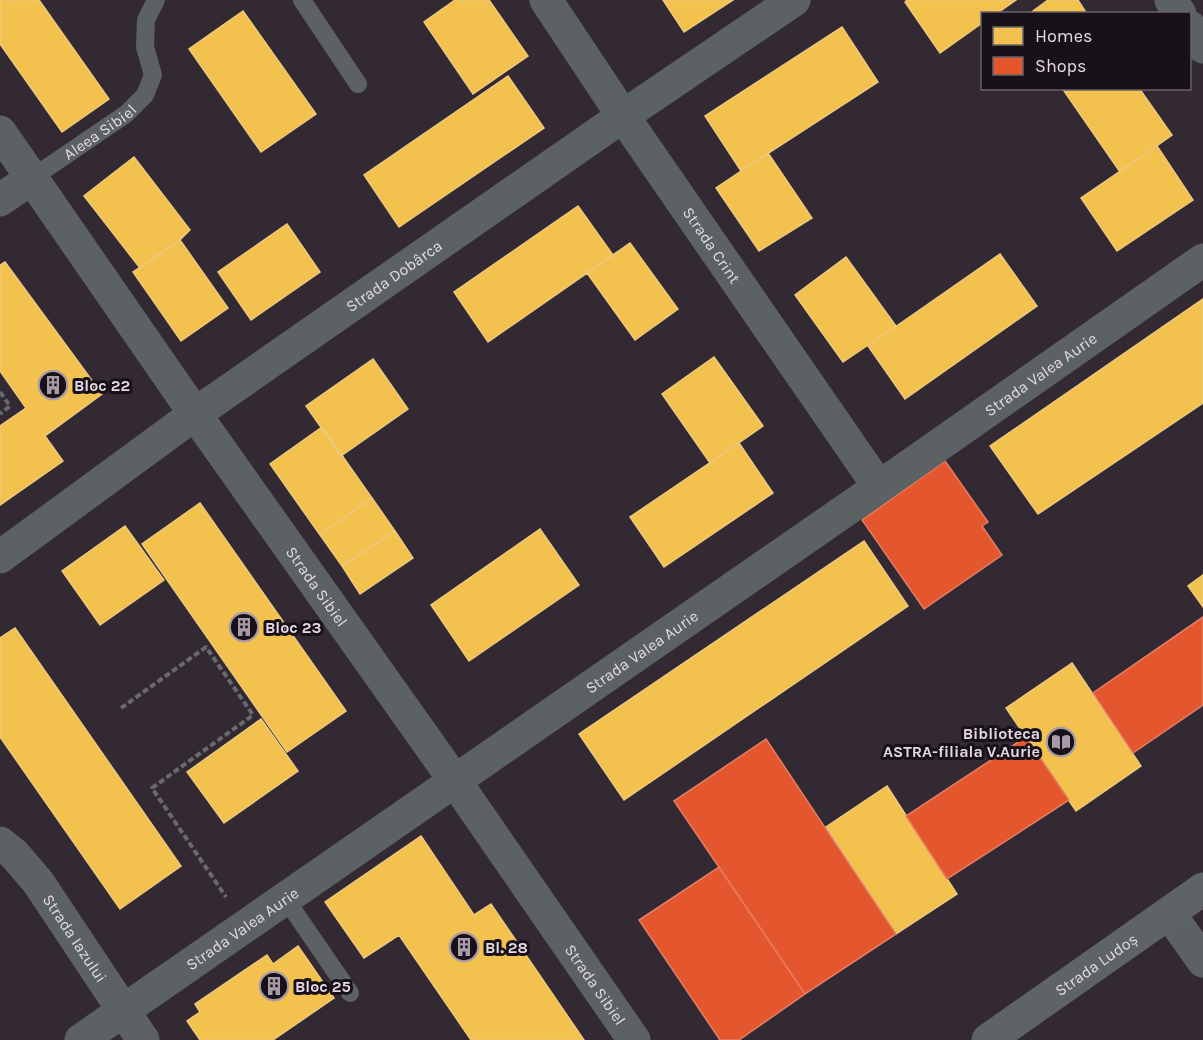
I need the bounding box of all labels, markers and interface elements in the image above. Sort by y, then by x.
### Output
legend [981,12,1191,90]
text: Homes [1035,25,1092,47]
text: Shops [1035,55,1087,77]
street label: Aleea Sibiel [60,100,140,163]
street label: Strada Crint [679,203,745,287]
street label: Strada Dobârca [342,236,446,316]
street label: Strada Valea Aurie [981,328,1100,420]
building icon: Bloc 22 [37,369,69,401]
place label: Bloc 22 [74,376,130,395]
street label: Strada Sibiel [282,543,352,630]
street label: Strada Valea Aurie [582,606,702,697]
building icon: Bloc 23 [228,611,260,643]
place label: Bloc 23 [265,618,321,637]
place label: Biblioteca ASTRA-filiala V.Aurie [883,724,1040,761]
library icon: Biblioteca ASTRA-filiala V.Aurie [1045,726,1077,758]
street label: Strada Valea Aurie [182,883,302,974]
street label: Strada Iazului [39,890,111,986]
street label: Strada Ludoș [1051,929,1141,1000]
building icon: Bl. 28 [448,931,480,963]
place label: Bl. 28 [485,938,528,957]
street label: Strada Sibiel [561,941,630,1029]
building icon: Bloc 25 [258,970,290,1002]
place label: Bloc 25 [295,977,351,996]

